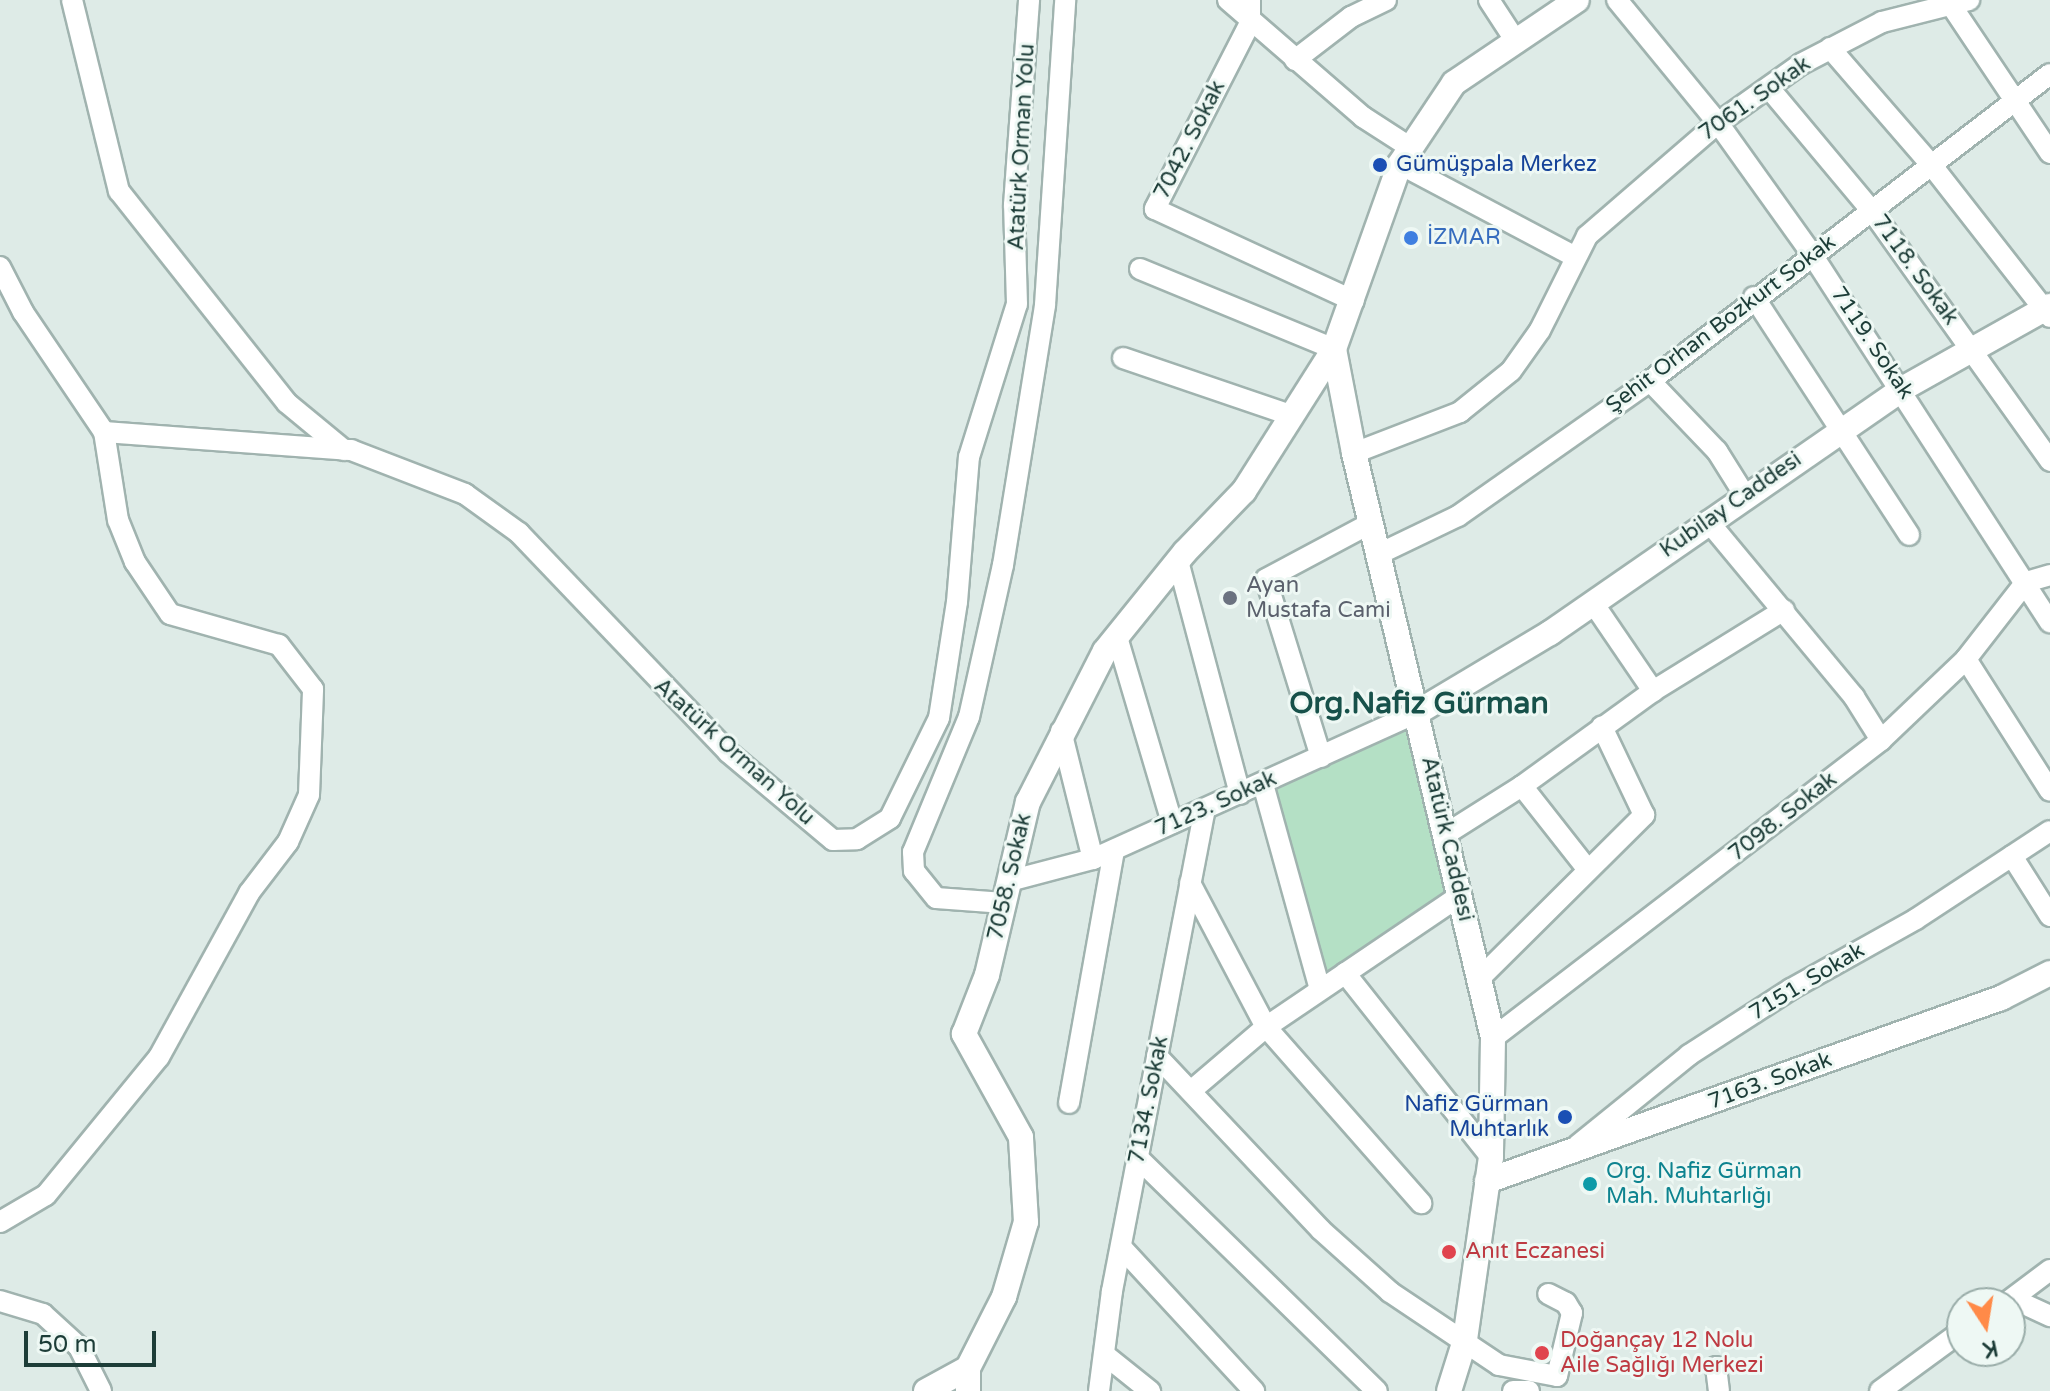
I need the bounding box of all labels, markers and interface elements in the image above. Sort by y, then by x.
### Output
street label: Atatürk Orman Yolu [1003,43,1041,251]
street label: 7061. Sokak [1694,51,1816,147]
street label: 7042. Sokak [1149,76,1231,204]
place label: Gümüşpala Merkez [1396,152,1597,178]
marker: Gümüşpala Merkez [1371,156,1389,174]
street label: 7118. Sokak [1866,210,1964,330]
place label: İZMAR [1427,225,1501,251]
marker: İZMAR [1402,229,1420,247]
street label: Şehit Orhan Bozkurt Sokak [1601,229,1841,419]
street label: 7119. Sokak [1825,282,1919,404]
street label: Kubilay Caddesi [1655,446,1807,564]
place label: Ayan Mustafa Cami [1246,572,1391,624]
marker: Ayan Mustafa Cami [1221,589,1239,607]
street label: Atatürk Orman Yolu [648,673,820,831]
district label: Org.Nafiz Gürman [1289,686,1549,722]
street label: Atatürk Caddesi [1415,754,1479,924]
street label: 7123. Sokak [1151,766,1281,842]
street label: 7098. Sokak [1724,767,1842,867]
street label: 7058. Sokak [983,811,1037,943]
street label: 7151. Sokak [1745,937,1869,1027]
street label: 7134. Sokak [1124,1034,1174,1166]
street label: 7163. Sokak [1705,1046,1835,1116]
place label: Nafiz Gürman Muhtarlık [1404,1091,1549,1142]
marker: Nafiz Gürman Muhtarlık [1556,1108,1574,1126]
place label: Org. Nafiz Gürman Mah. Muhtarlığı [1606,1158,1802,1210]
marker: Org. Nafiz Gürman Mah. Muhtarlığı [1581,1175,1599,1193]
place label: Anıt Eczanesi [1465,1239,1605,1265]
marker: Anıt Eczanesi [1440,1243,1458,1261]
north arrow [1946,1287,2026,1367]
scale bar [28,1315,160,1365]
place label: Doğançay 12 Nolu Aile Sağlığı Merkezi [1560,1327,1764,1378]
text: 50 m [38,1330,96,1359]
text: K [1981,1334,2000,1363]
marker: Doğançay 12 Nolu Aile Sağlığı Merkezi [1531,1342,1553,1364]

